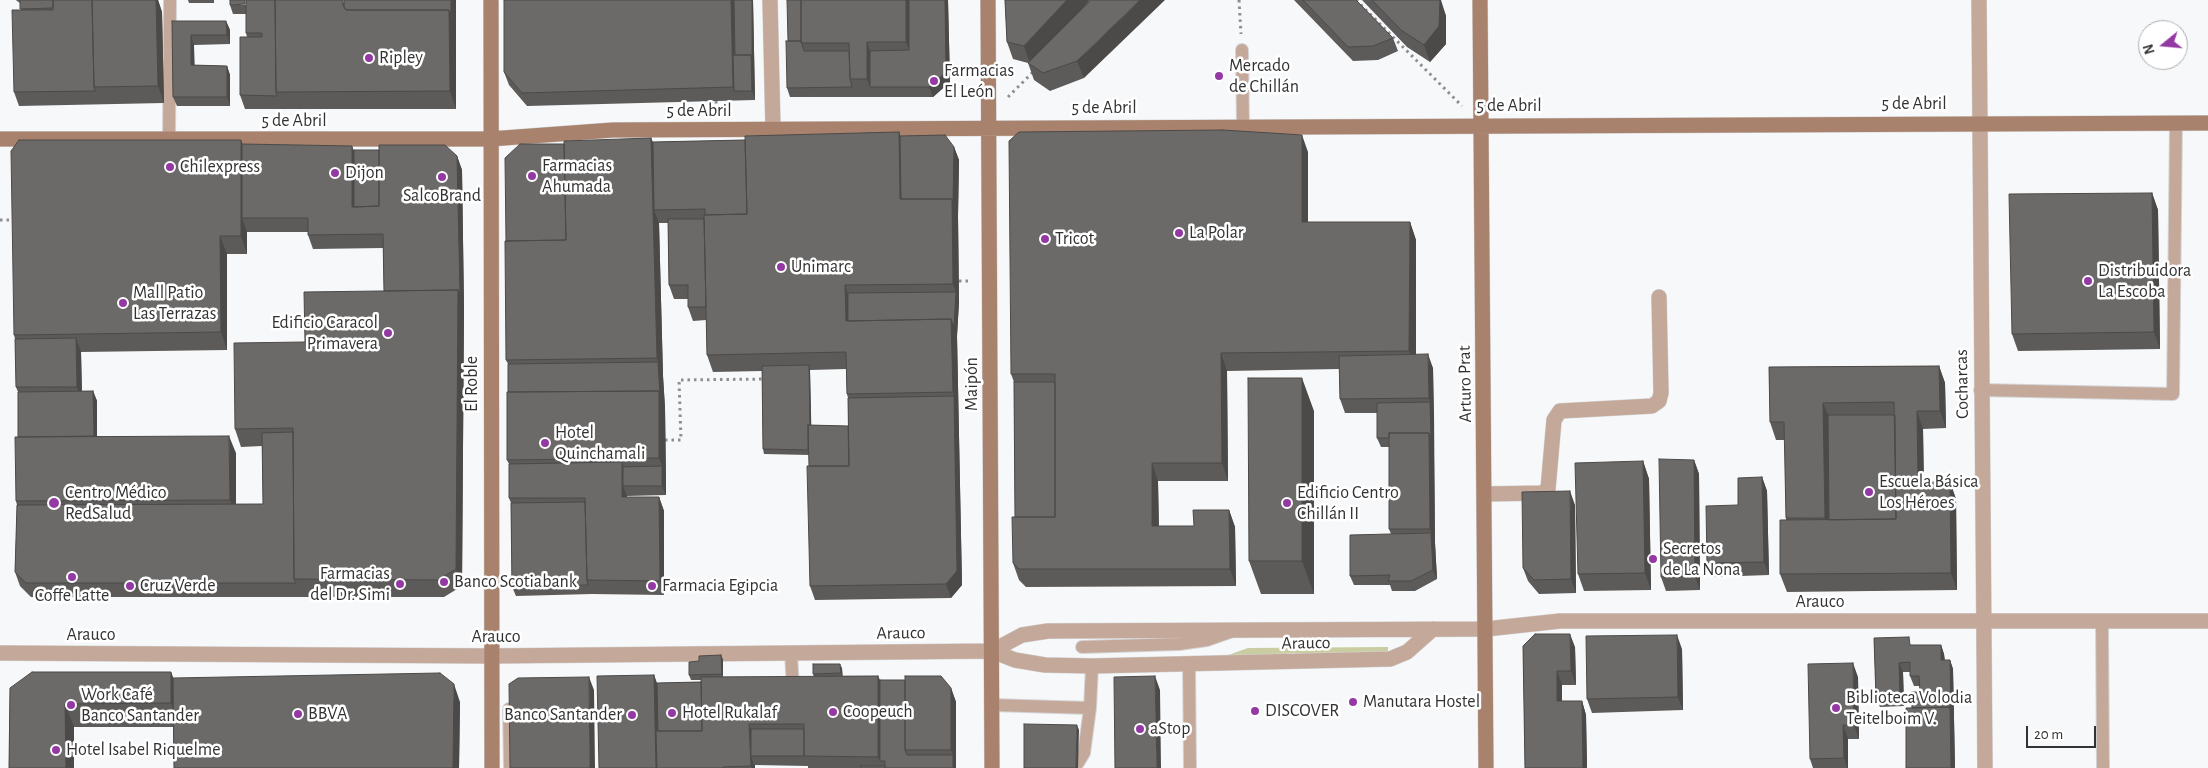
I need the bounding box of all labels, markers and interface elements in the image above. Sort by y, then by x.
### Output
north arrow [2138,20,2188,70]
text: N [2141,42,2158,56]
place label: Ripley [379,47,423,69]
marker: Ripley [363,52,375,64]
place label: Mercado de Chillán [1229,55,1299,98]
place label: Farmacias El León [944,60,1014,102]
marker: Mercado de Chillán [1213,70,1225,82]
marker: Farmacias El León [928,75,940,87]
street label: 5 de Abril [1881,93,1947,115]
street label: 5 de Abril [1476,95,1542,117]
street label: 5 de Abril [1071,97,1137,119]
street label: 5 de Abril [666,100,732,122]
street label: 5 de Abril [261,110,327,132]
place label: Farmacias Ahumada [542,155,612,198]
place label: Chilexpress [180,156,260,178]
marker: Chilexpress [164,161,176,173]
place label: Dijon [345,162,384,184]
marker: Dijon [329,167,341,179]
marker: Farmacias Ahumada [526,170,538,182]
marker: SalcoBrand [436,171,448,183]
place label: SalcoBrand [403,185,481,207]
place label: La Polar [1189,222,1244,244]
marker: La Polar [1173,227,1185,239]
place label: Tricot [1055,228,1094,250]
marker: Tricot [1039,233,1051,245]
place label: Unimarc [791,256,851,278]
place label: Distribuidora La Escoba [2098,260,2191,302]
marker: Unimarc [775,261,787,273]
marker: Distribuidora La Escoba [2082,275,2094,287]
place label: Mall Patio Las Terrazas [133,282,217,324]
marker: Mall Patio Las Terrazas [117,297,129,309]
place label: Edificio Caracol Primavera [271,312,378,354]
marker: Edificio Caracol Primavera [382,327,394,339]
street label: Arturo Prat [1454,345,1476,423]
street label: Cocharcas [1951,349,1973,419]
street label: El Roble [461,356,483,412]
street label: Maipón [961,357,983,411]
place label: Hotel Quinchamali [555,422,645,464]
marker: Hotel Quinchamali [539,437,551,449]
place label: Escuela Básica Los Héroes [1879,471,1979,514]
place label: Centro Médico RedSalud [65,482,167,524]
place label: Edificio Centro Chillán II [1297,482,1399,524]
marker: Escuela Básica Los Héroes [1863,486,1875,498]
marker: Centro Médico RedSalud [47,496,61,510]
marker: Edificio Centro Chillán II [1281,497,1293,509]
place label: Secretos de La Nona [1663,538,1741,580]
marker: Secretos de La Nona [1647,553,1659,565]
place label: Farmacias del Dr. Simi [310,563,390,606]
marker: Coffe Latte [66,571,78,583]
place label: Banco Scotiabank [454,571,577,593]
place label: Cruz Verde [140,575,215,597]
place label: Farmacia Egipcia [662,575,778,597]
marker: Banco Scotiabank [438,576,450,588]
marker: Farmacias del Dr. Simi [394,578,406,590]
marker: Cruz Verde [124,580,136,592]
marker: Farmacia Egipcia [646,580,658,592]
place label: Coffe Latte [35,585,109,607]
street label: Arauco [1795,591,1845,613]
street label: Arauco [876,622,926,644]
street label: Arauco [66,624,116,646]
street label: Arauco [471,626,521,648]
street label: Arauco [1281,632,1331,654]
place label: Work Café Banco Santander [81,684,199,726]
place label: Biblioteca Volodia Teitelboim V. [1846,687,1972,730]
place label: Manutara Hostel [1363,691,1480,713]
marker: Manutara Hostel [1347,696,1359,708]
marker: Work Café Banco Santander [65,699,77,711]
place label: DISCOVER [1265,700,1339,722]
place label: Coopeuch [843,701,913,723]
place label: Hotel Rukalaf [682,702,777,724]
marker: Biblioteca Volodia Teitelboim V. [1830,702,1842,714]
place label: BBVA [308,703,347,725]
place label: Banco Santander [504,704,622,726]
marker: DISCOVER [1249,705,1261,717]
marker: Coopeuch [827,706,839,718]
marker: Hotel Rukalaf [666,707,678,719]
marker: BBVA [292,708,304,720]
marker: Banco Santander [626,709,638,721]
scale bar [2028,716,2098,748]
place label: aStop [1150,718,1190,740]
marker: aStop [1134,723,1146,735]
text: 20 m [2034,727,2063,742]
place label: Hotel Isabel Riquelme [66,739,221,761]
marker: Hotel Isabel Riquelme [50,744,62,756]

